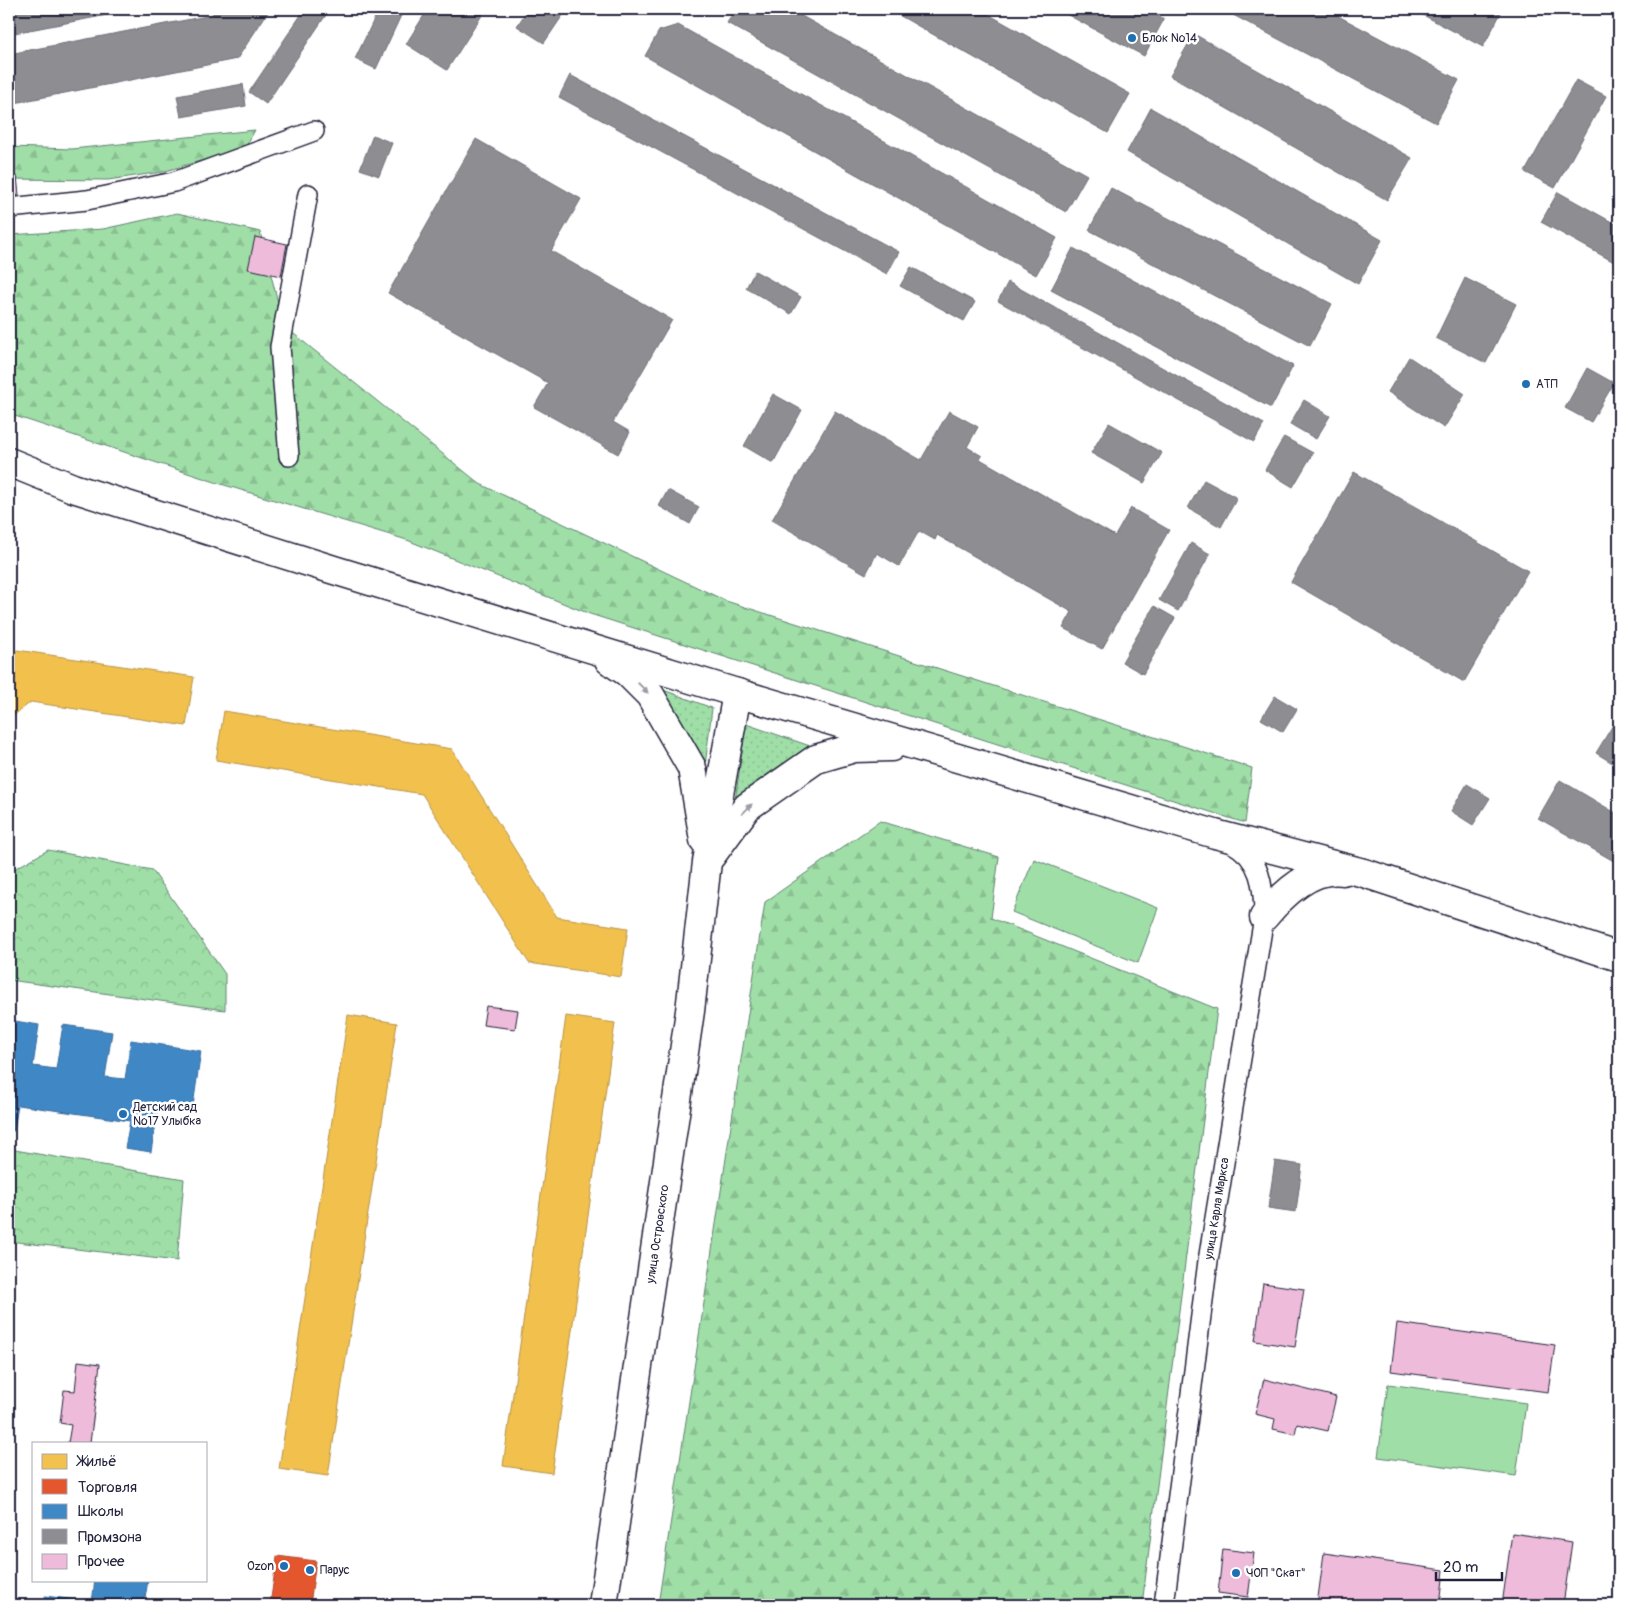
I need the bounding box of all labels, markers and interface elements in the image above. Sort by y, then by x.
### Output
place label: Блок №14 [1142,31,1197,46]
marker: Блок №14 [1126,32,1138,44]
place label: АТП [1536,377,1558,392]
marker: АТП [1520,378,1532,390]
one-way arrow [637,682,649,694]
one-way arrow [741,803,753,815]
place label: Детский сад №17 Улыбка [132,1100,202,1129]
marker: Детский сад №17 Улыбка [117,1108,129,1120]
street label: улица Карла Маркса [1201,1156,1233,1262]
street label: улица Островского [643,1183,673,1285]
legend [32,1442,208,1582]
text: Жильё [76,1452,117,1471]
text: Торговля [78,1478,137,1497]
text: Школы [78,1502,124,1521]
text: Промзона [78,1528,142,1547]
scale bar [1436,1549,1502,1581]
text: Прочее [78,1552,125,1571]
text: 20 m [1443,1558,1478,1577]
place label: Ozon [247,1559,274,1574]
marker: Ozon [278,1560,290,1572]
place label: Парус [320,1563,350,1578]
marker: Парус [304,1564,316,1576]
place label: ЧОП "Скат" [1246,1566,1306,1581]
marker: ЧОП "Скат" [1230,1567,1242,1579]

